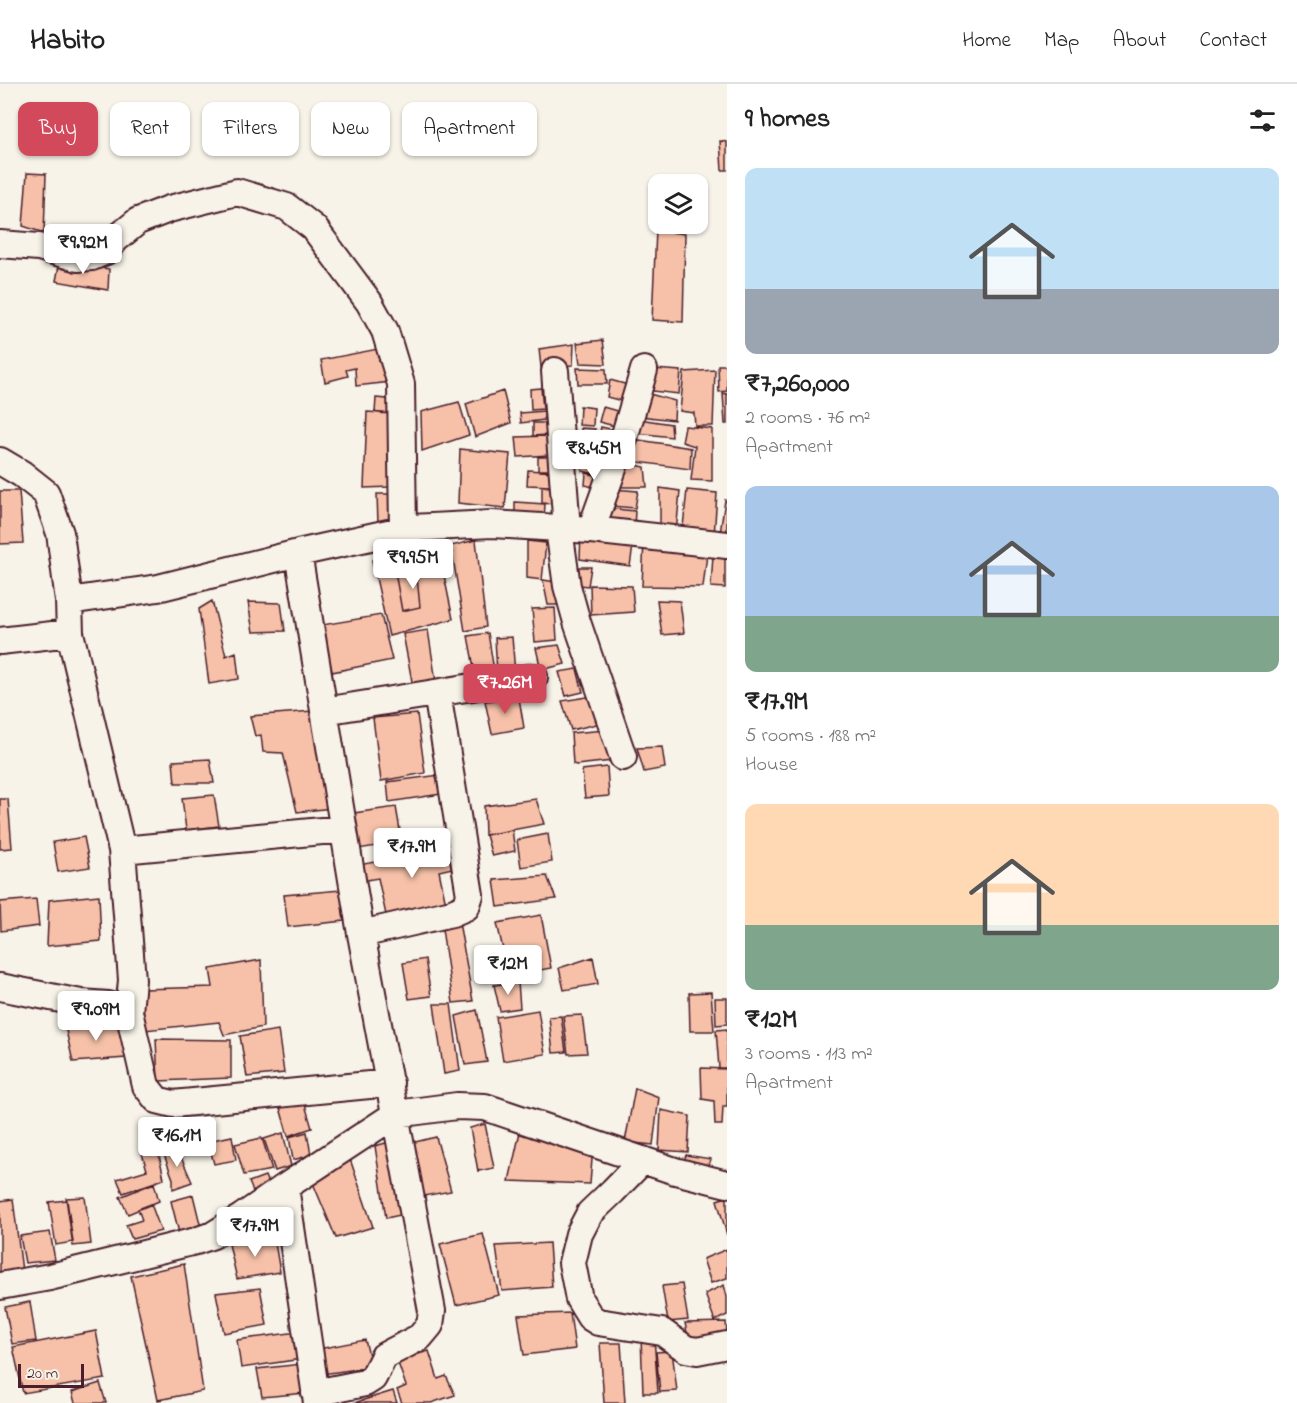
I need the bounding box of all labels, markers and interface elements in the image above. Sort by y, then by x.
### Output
text: Habito [30,21,105,62]
text: Home [962,26,1011,56]
text: Map [1044,26,1079,56]
text: About [1112,26,1166,56]
text: Contact [1199,26,1267,56]
text: 9 homes [745,101,830,139]
chip: Buy [18,102,98,156]
chip: Rent [110,102,190,156]
chip: Filters [202,102,299,156]
chip: New [311,102,390,156]
chip: Apartment [402,102,537,156]
icon: filters [1246,104,1279,137]
map controls [648,174,708,234]
button: layers [648,174,708,234]
icon: home [958,207,1066,315]
pin: ₹9.92M [34,224,132,275]
text: ₹9.92M [58,229,108,258]
text: ₹7,260,000 [745,366,850,404]
text: 2 rooms · 76 m² [745,404,870,433]
pin: ₹8.45M [545,430,643,481]
text: Apartment [745,433,833,462]
text: ₹8.45M [566,435,622,464]
icon: home [958,525,1066,633]
pin: ₹9.95M [364,539,462,590]
text: ₹9.95M [387,544,439,573]
pin: ₹7.26M [456,664,554,715]
text: ₹7.26M [477,669,533,698]
text: ₹17.9M [745,684,809,722]
text: 5 rooms · 188 m² [745,722,876,751]
text: House [745,751,798,780]
pin: ₹17.9M [363,828,461,879]
text: ₹17.9M [388,833,436,862]
icon: home [958,843,1066,951]
pin: ₹12M [472,945,544,996]
text: ₹12M [488,950,528,979]
pin: ₹9.09M [47,991,145,1042]
text: ₹9.09M [72,996,120,1025]
text: ₹12M [745,1002,798,1040]
text: 3 rooms · 113 m² [745,1040,873,1069]
text: Apartment [745,1069,833,1098]
pin: ₹16.1M [128,1117,226,1168]
text: ₹16.1M [152,1122,202,1151]
pin: ₹17.9M [206,1207,304,1258]
text: ₹17.9M [231,1212,279,1241]
scale bar [18,1361,84,1388]
text: 20 m [27,1362,58,1386]

